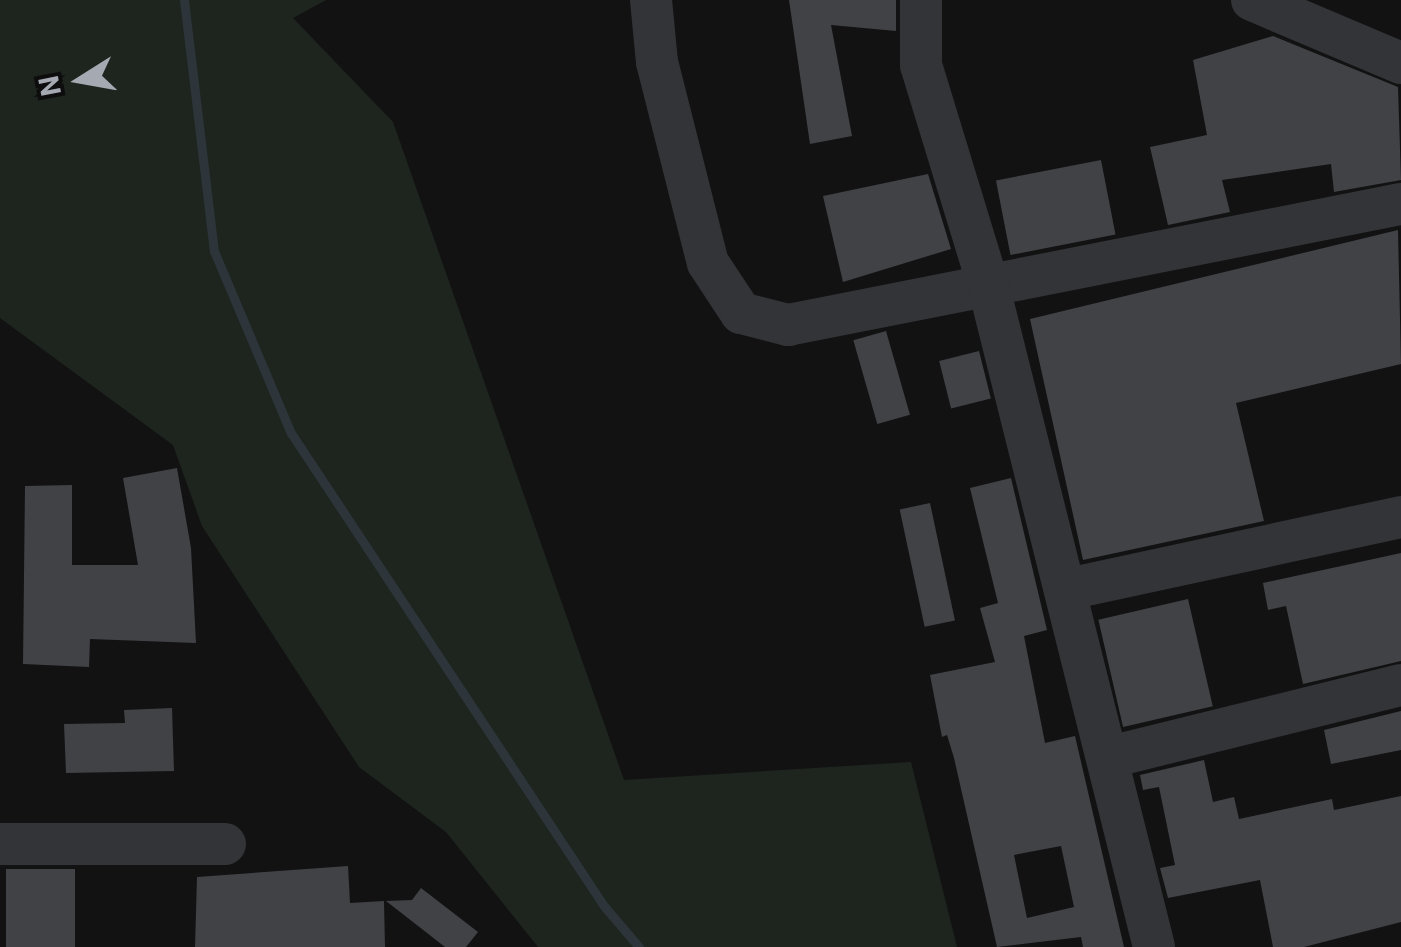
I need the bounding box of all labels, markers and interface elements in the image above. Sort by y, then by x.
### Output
north arrow [30,30,130,130]
text: N [32,73,68,99]

